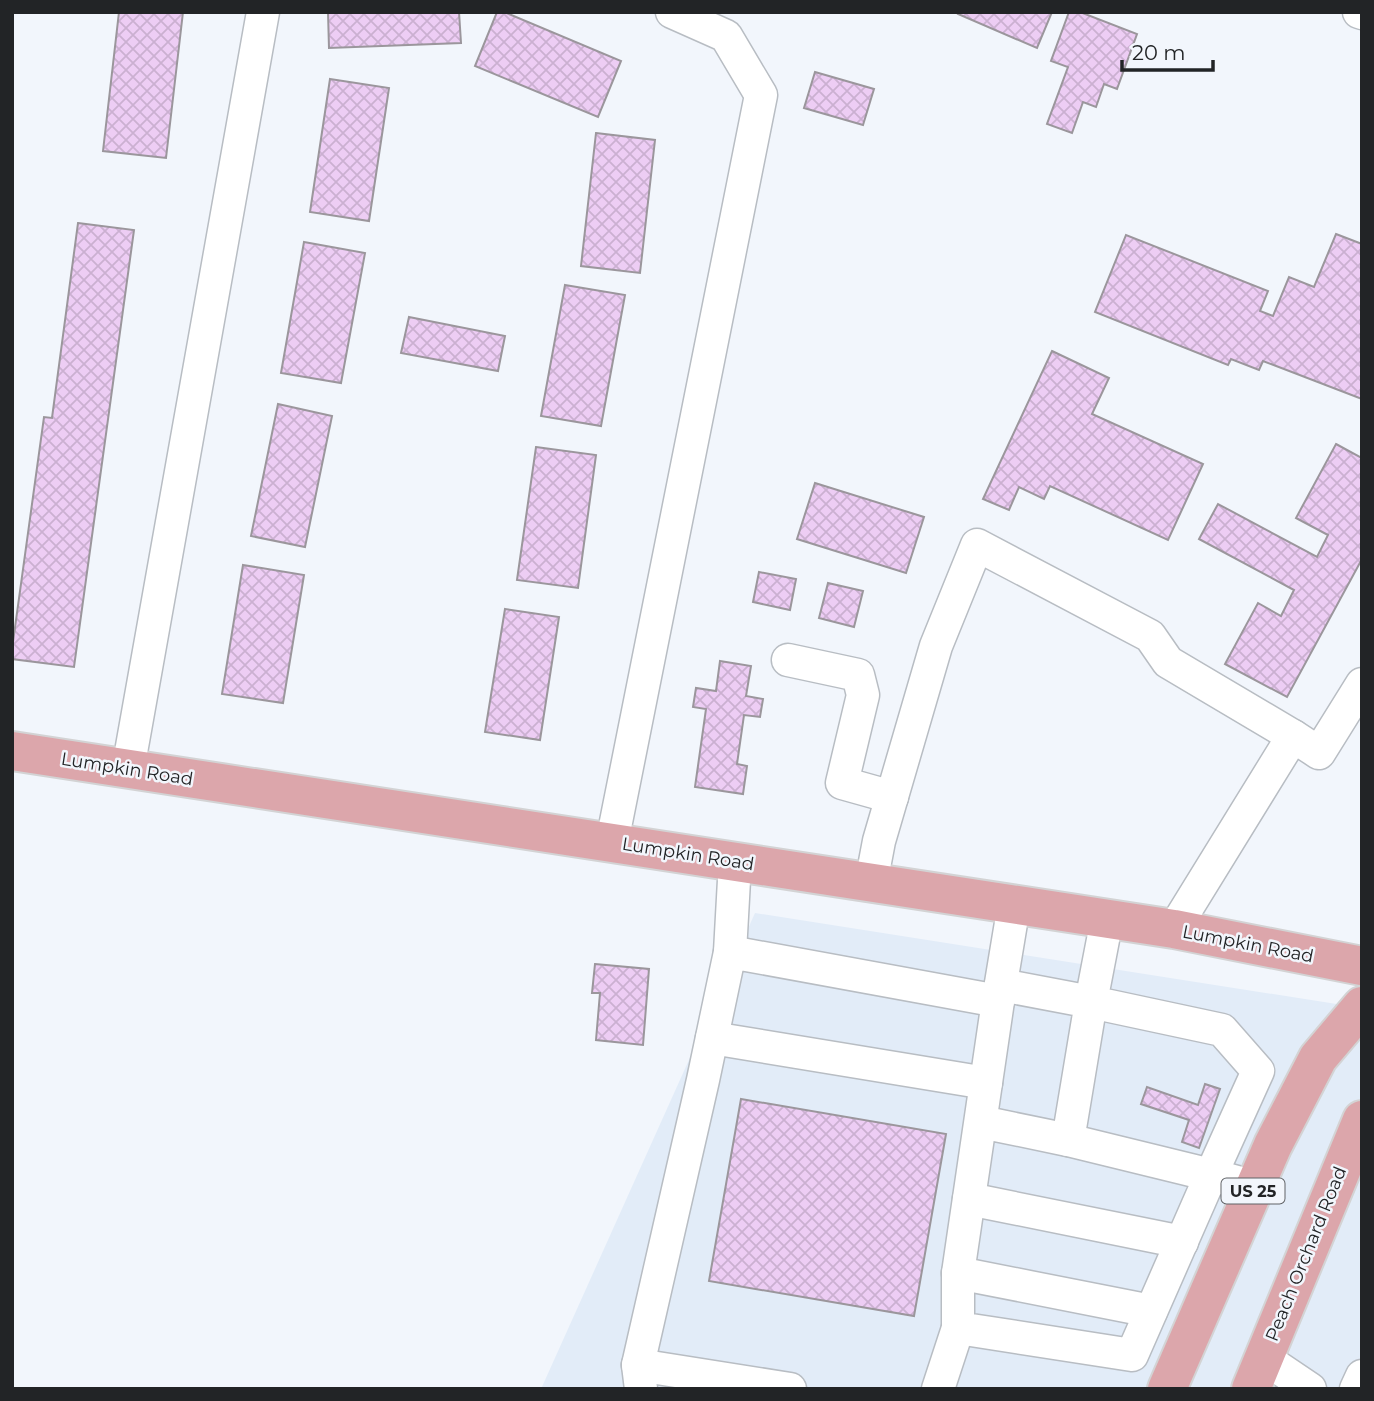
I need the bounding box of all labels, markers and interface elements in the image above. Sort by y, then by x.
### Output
scale bar [1122,28,1213,72]
text: 20 m [1132,40,1186,65]
street label: Lumpkin Road [59,748,195,790]
street label: Lumpkin Road [620,833,756,875]
street label: Lumpkin Road [1180,920,1316,968]
street label: Peach Orchard Road [1261,1163,1351,1345]
road number: US 25 [1222,1178,1284,1204]

